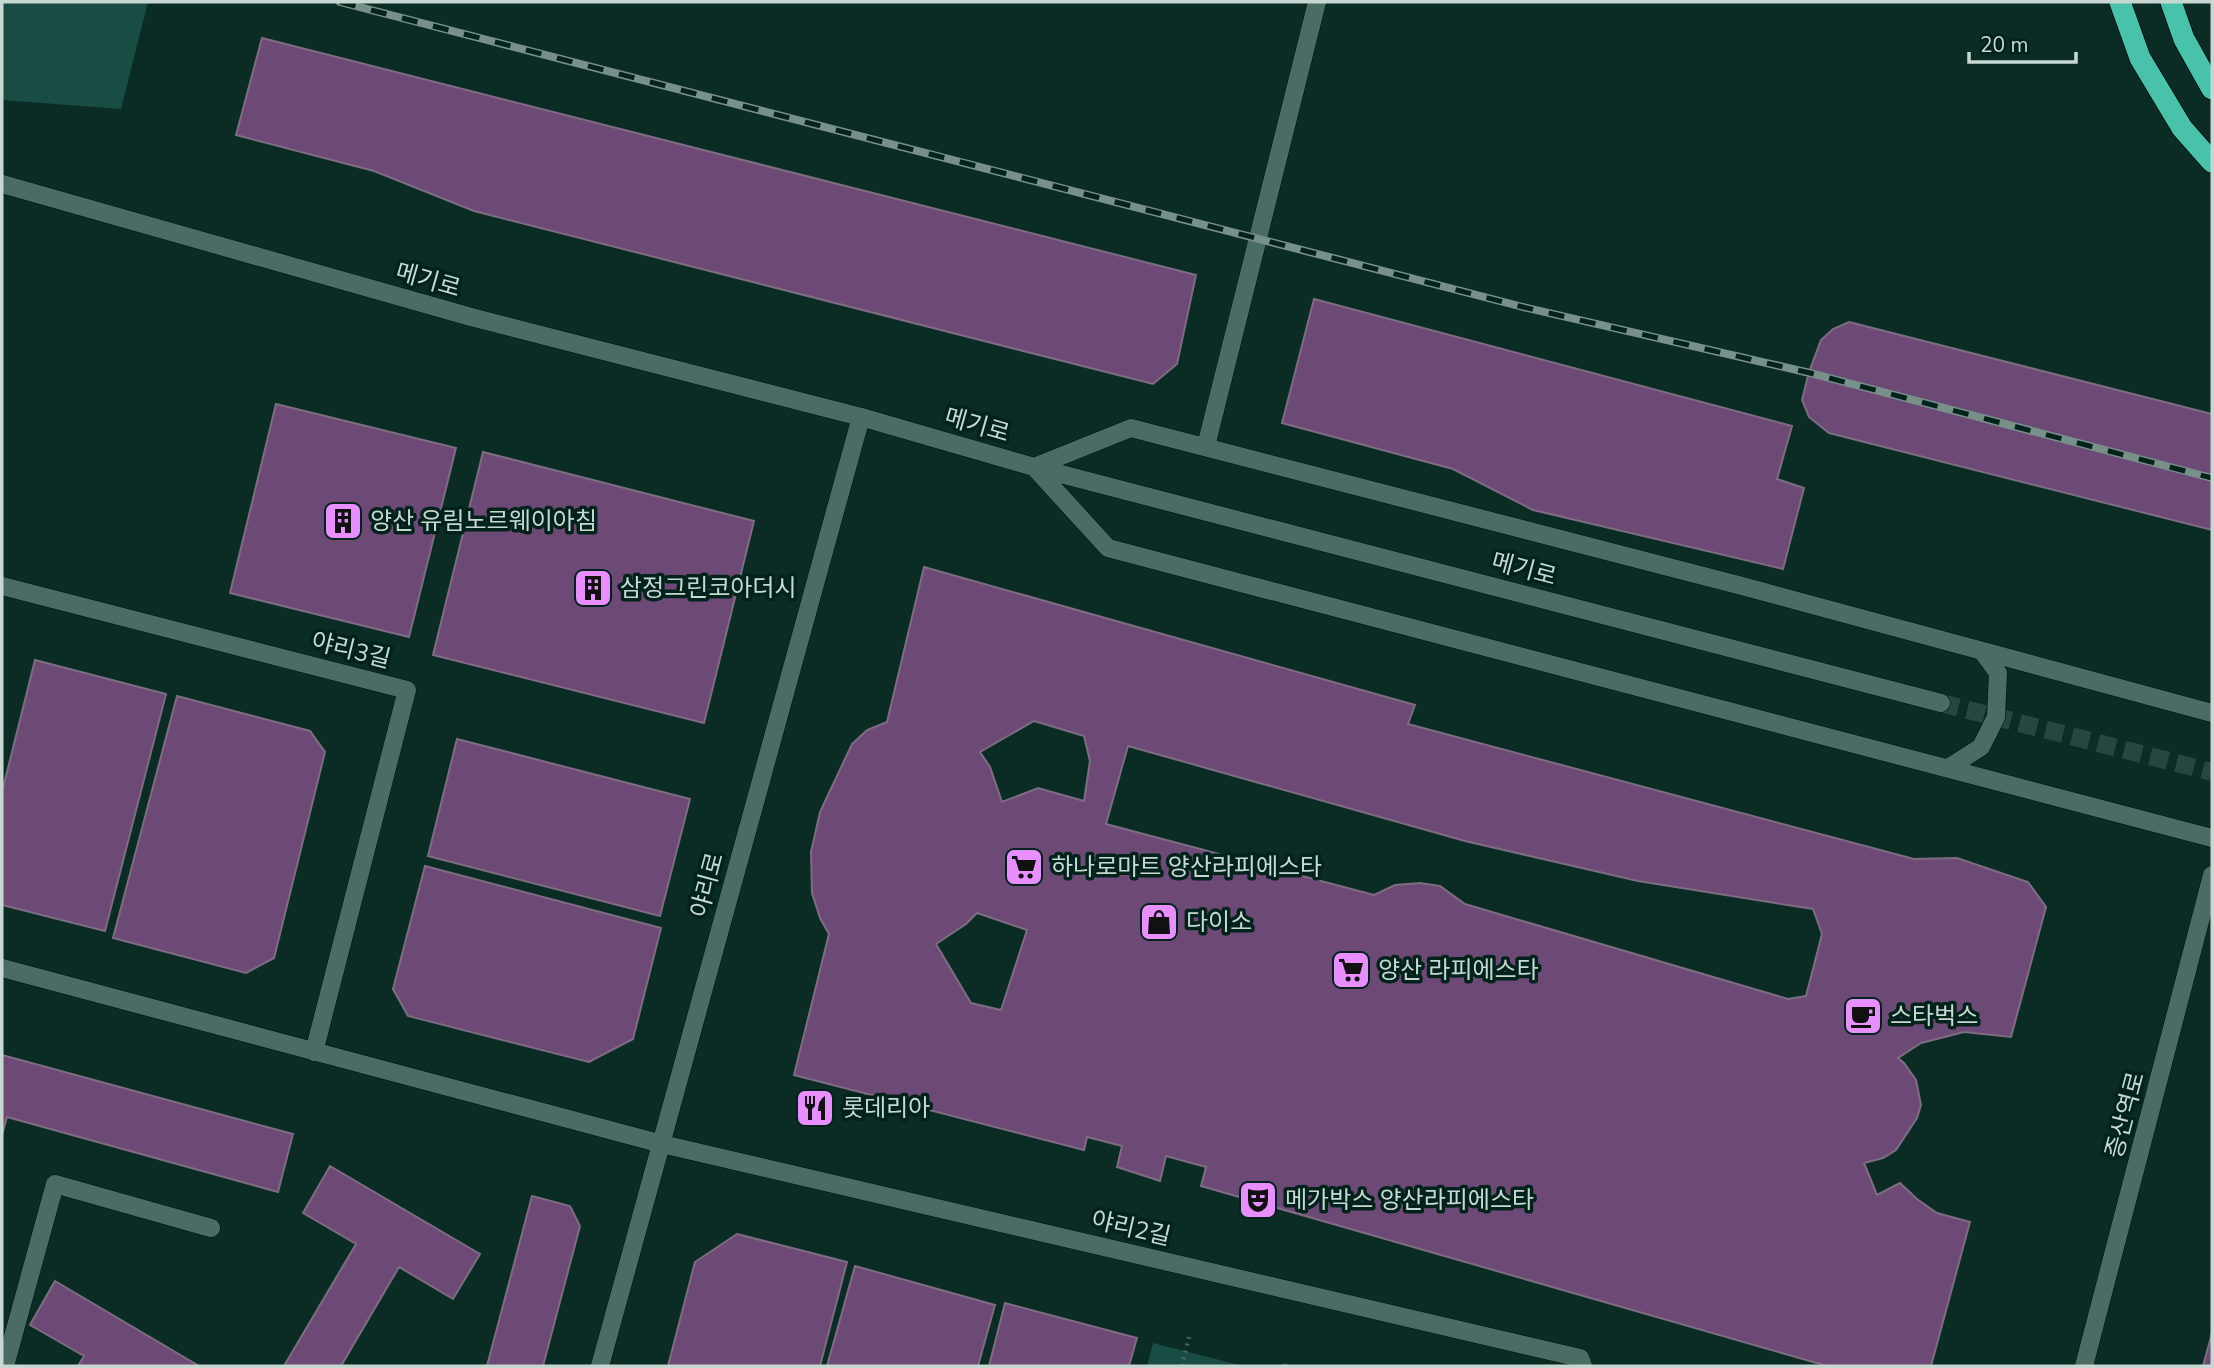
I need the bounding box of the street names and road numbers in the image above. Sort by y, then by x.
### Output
street label: 메기로 [392,255,464,305]
street label: 메기로 [941,400,1013,450]
street label: 메기로 [1488,545,1560,593]
street label: 야리3길 [308,625,394,675]
street label: 야리로 [683,849,731,921]
street label: 증산역로 [2098,1068,2152,1162]
street label: 야리2길 [1088,1203,1174,1253]

